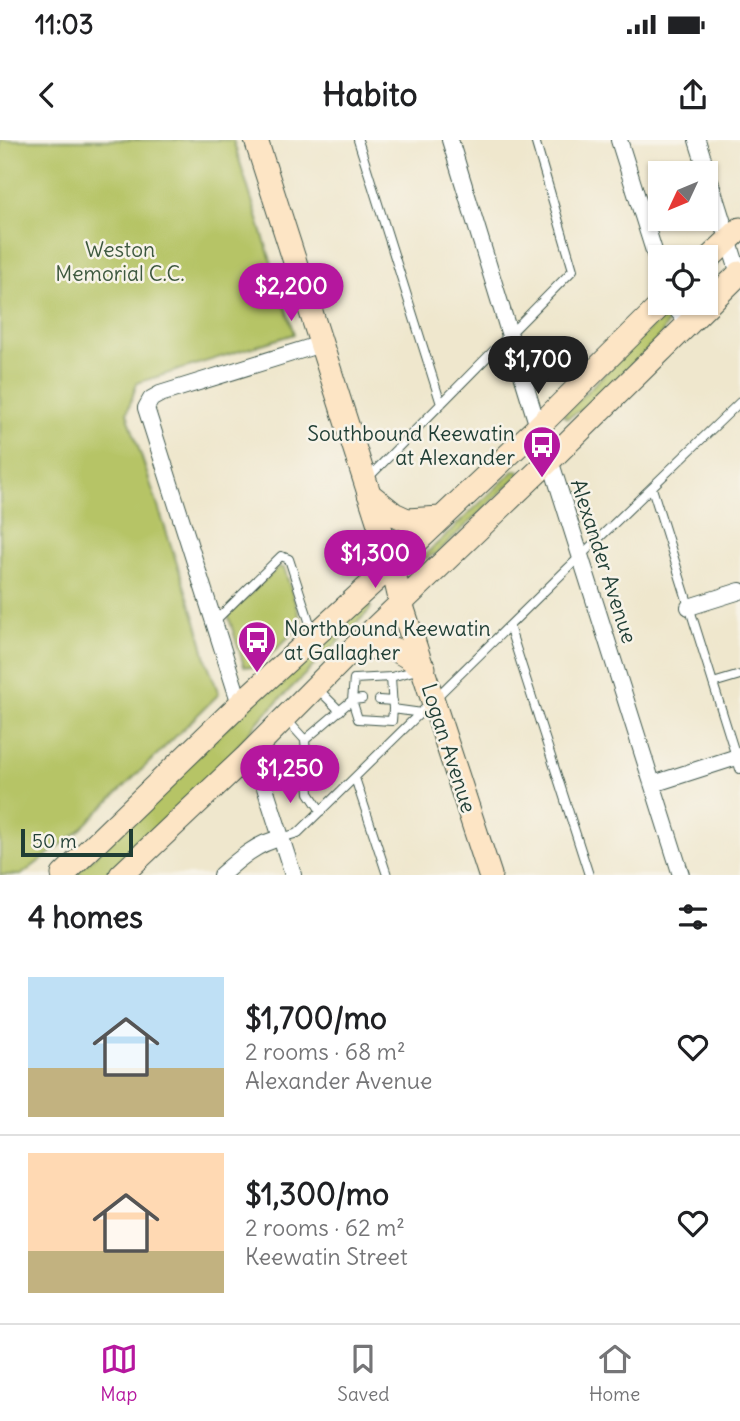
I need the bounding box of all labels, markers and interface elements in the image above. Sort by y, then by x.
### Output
text: 11:03 [35,8,93,41]
text: Habito [323,74,417,115]
icon: back [28,76,66,114]
icon: share [674,76,712,114]
north arrow [648,161,718,231]
map controls [648,161,718,315]
park label: Weston Memorial C.C. [55,236,185,287]
button: locate [648,245,718,315]
pin: $2,200 [234,264,348,323]
text: $2,200 [254,271,328,300]
pin: $1,700 [481,336,595,396]
text: $1,700 [504,344,572,373]
place label: Southbound Keewatin at Alexander [307,420,515,471]
bus stop icon: Southbound Keewatin at Alexander [521,424,563,479]
street label: Alexander Avenue [565,475,643,647]
pin: $1,300 [318,531,432,590]
text: $1,300 [340,538,410,567]
place label: Northbound Keewatin at Gallagher [284,615,491,666]
bus stop icon: Northbound Keewatin at Gallagher [236,619,278,674]
street label: Logan Avenue [415,680,483,816]
pin: $1,250 [233,746,347,805]
text: $1,250 [256,753,324,782]
scale bar [21,826,133,858]
text: 50 m [32,829,77,853]
text: 4 homes [28,898,143,936]
icon: filters [674,898,712,936]
text: $1,700/mo [245,999,387,1037]
icon: home [84,1005,168,1089]
icon: heart [674,1028,712,1066]
text: 2 rooms · 68 m² [245,1037,406,1066]
text: Alexander Avenue [245,1066,433,1095]
text: $1,300/mo [245,1175,389,1213]
icon: home [84,1181,168,1265]
icon: heart [674,1204,712,1242]
text: 2 rooms · 62 m² [245,1213,405,1242]
text: Keewatin Street [245,1242,408,1271]
tab: Map [100,1340,138,1406]
tab: Saved [337,1340,389,1406]
tab: Home [589,1340,640,1406]

